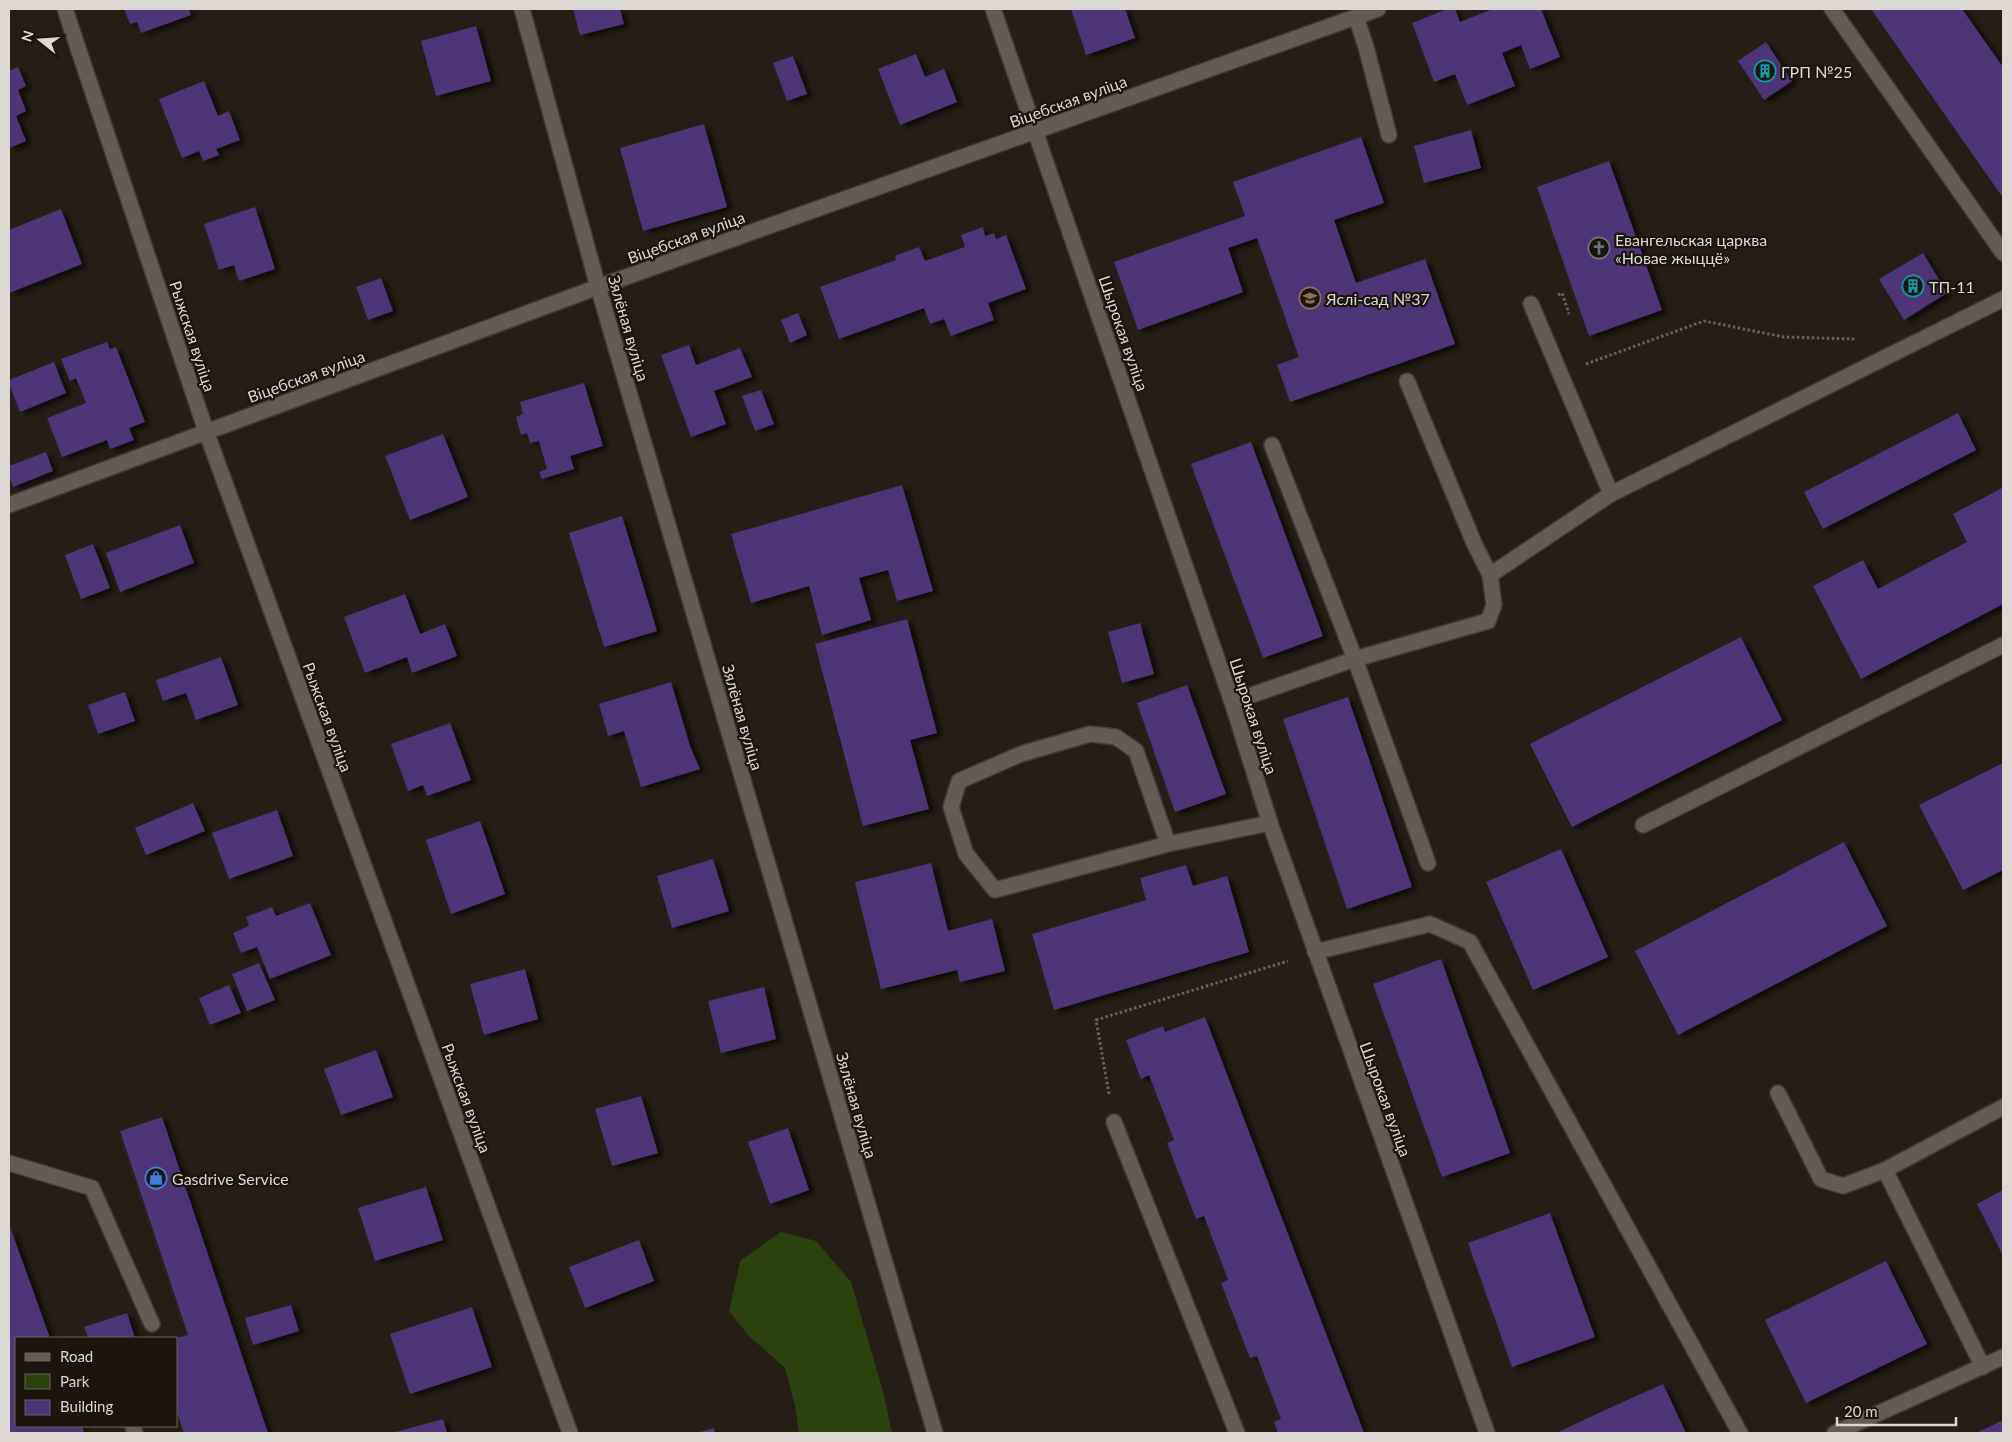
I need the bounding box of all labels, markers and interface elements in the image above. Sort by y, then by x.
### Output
north arrow [15,15,65,65]
text: N [17,28,37,44]
building icon: ГРП №25 [1753,59,1777,83]
place label: ГРП №25 [1781,62,1852,81]
street label: Віцебская вуліца [1007,71,1129,131]
street label: Віцебская вуліца [625,207,747,267]
place label: Евангельская царква «Новае жыццё» [1615,230,1767,267]
church icon: Евангельская царква «Новае жыццё» [1587,236,1611,260]
street label: Зялёная вуліца [605,273,653,383]
street label: Шырокая вуліца [1095,273,1153,393]
building icon: ТП-11 [1901,274,1925,298]
place label: ТП-11 [1929,277,1975,296]
street label: Рыжская вуліца [166,278,220,394]
school or university icon: Яслі-сад №37 [1298,286,1322,310]
place label: Яслі-сад №37 [1325,289,1430,308]
street label: Віцебская вуліца [245,346,367,406]
street label: Шырокая вуліца [1226,656,1282,776]
street label: Рыжская вуліца [299,660,357,774]
street label: Зялёная вуліца [719,662,767,772]
street label: Шырокая вуліца [1356,1039,1416,1159]
street label: Рыжская вуліца [438,1041,496,1155]
street label: Зялёная вуліца [833,1050,881,1160]
shop icon: Gasdrive Service [144,1166,168,1190]
place label: Gasdrive Service [172,1169,289,1188]
legend [15,1337,178,1427]
text: Road [60,1347,93,1365]
text: Park [60,1372,90,1390]
scale bar [1837,1394,1956,1426]
text: Building [60,1397,113,1415]
text: 20 m [1844,1402,1878,1420]

